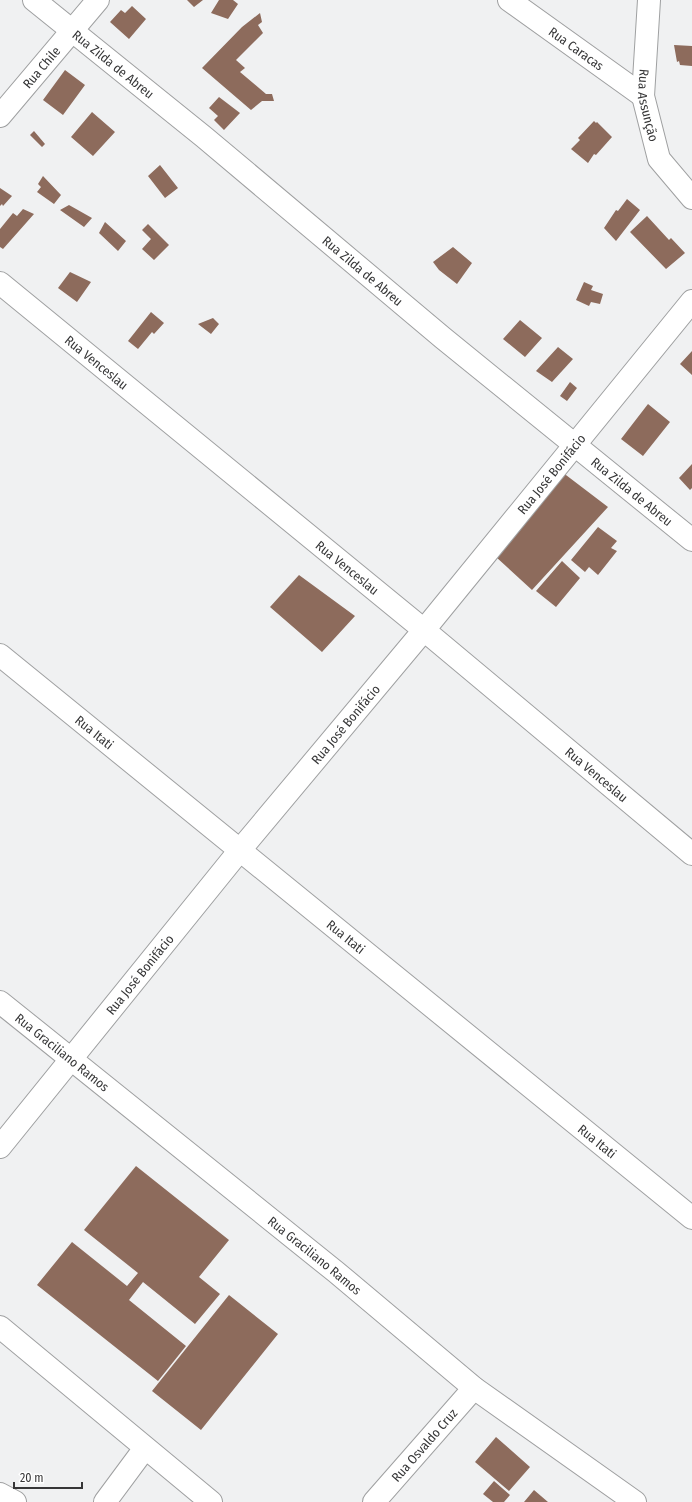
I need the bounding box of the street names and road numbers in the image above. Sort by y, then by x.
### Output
street label: Rua Caracas [546,24,607,73]
street label: Rua Zilda de Abreu [70,27,157,101]
street label: Rua Chile [20,43,63,91]
street label: Rua Assunção [635,69,662,143]
street label: Rua Zilda de Abreu [320,233,406,309]
street label: Rua Venceslau [62,332,131,392]
street label: Rua José Bonifácio [514,431,588,517]
street label: Rua Zilda de Abreu [588,454,676,529]
street label: Rua Venceslau [313,537,382,598]
street label: Rua José Bonifácio [308,681,383,767]
street label: Rua Itati [73,712,117,752]
street label: Rua Venceslau [562,744,631,805]
street label: Rua Itati [324,917,368,956]
street label: Rua José Bonifácio [103,931,176,1017]
street label: Rua Graciliano Ramos [13,1010,113,1094]
street label: Rua Itati [575,1121,619,1161]
street label: Rua Graciliano Ramos [265,1213,365,1298]
street label: Rua Osvaldo Cruz [388,1405,460,1484]

